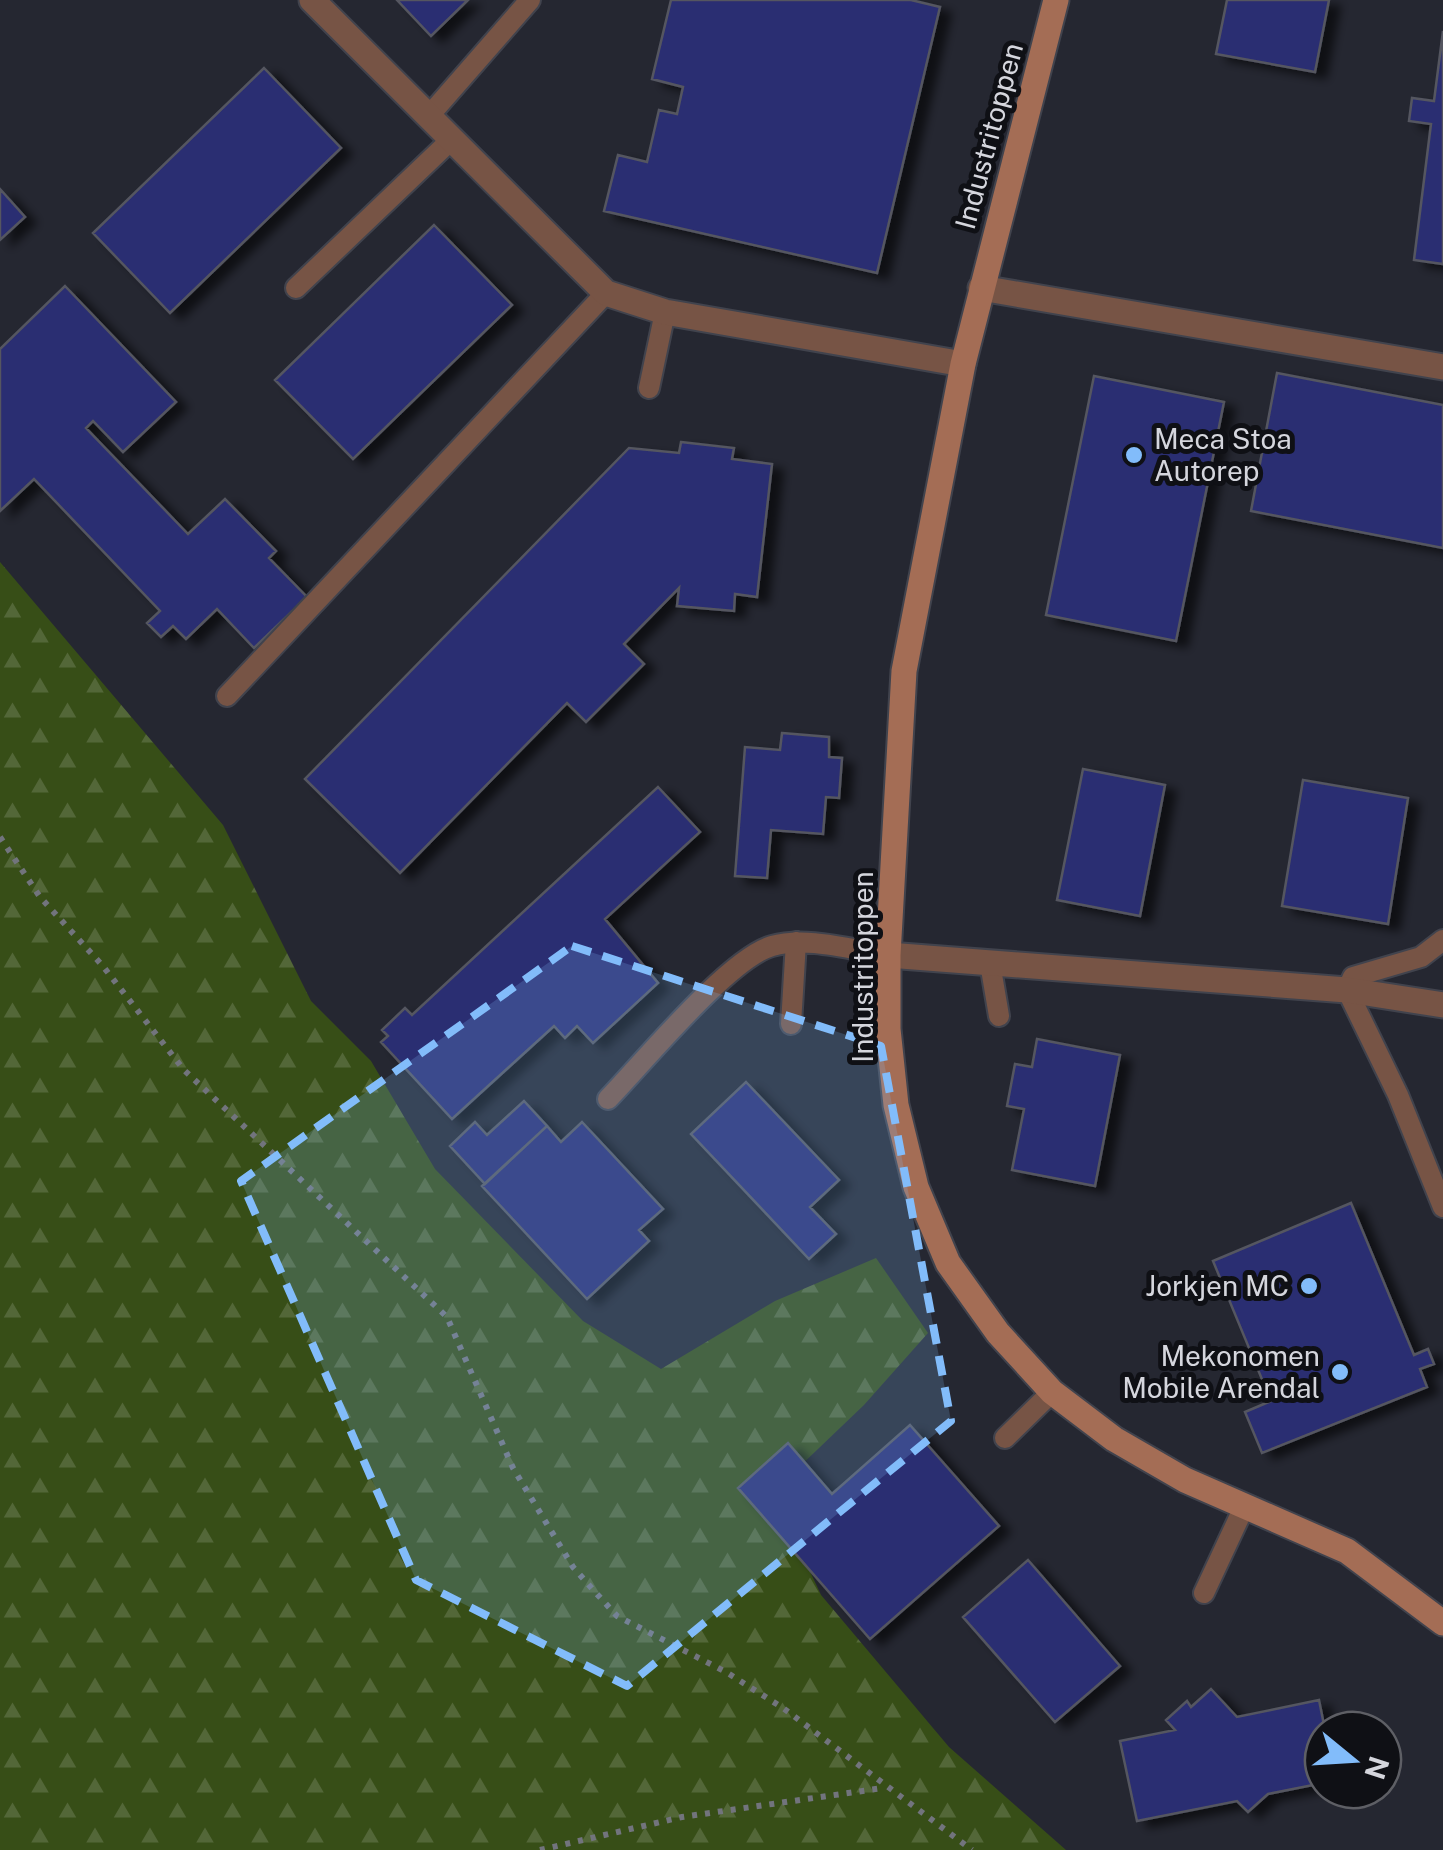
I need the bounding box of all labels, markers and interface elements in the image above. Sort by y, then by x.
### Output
street label: Industritoppen [948,39,1029,233]
place label: Meca Stoa Autorep [1154,422,1292,487]
marker: Meca Stoa Autorep [1123,444,1145,466]
street label: Industritoppen [846,871,879,1063]
place label: Jorkjen MC [1145,1269,1289,1302]
marker: Jorkjen MC [1298,1275,1320,1297]
place label: Mekonomen Mobile Arendal [1122,1339,1320,1404]
marker: Mekonomen Mobile Arendal [1329,1361,1351,1383]
north arrow [1303,1710,1403,1810]
text: N [1358,1752,1396,1783]

